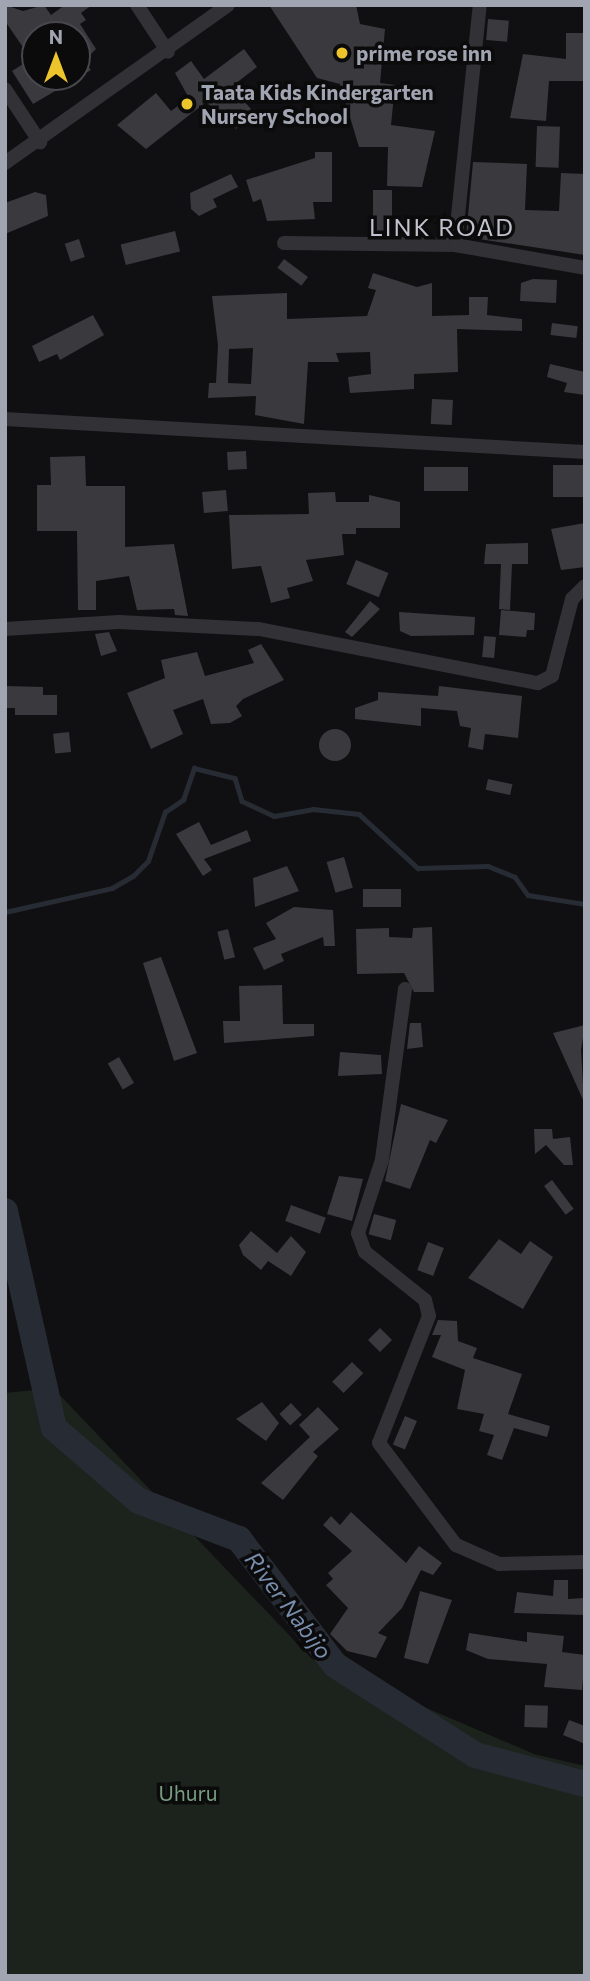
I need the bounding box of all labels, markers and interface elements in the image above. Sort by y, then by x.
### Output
north arrow [21,21,91,91]
text: N [49,25,63,48]
place label: prime rose inn [356,40,492,66]
marker: prime rose inn [334,45,350,61]
place label: Taata Kids Kindergarten Nursery School [201,79,434,129]
marker: Taata Kids Kindergarten Nursery School [179,96,195,112]
district label: LINK ROAD [370,213,514,241]
water label: River Nabijo [240,1546,338,1664]
park label: Uhuru [158,1780,218,1806]

